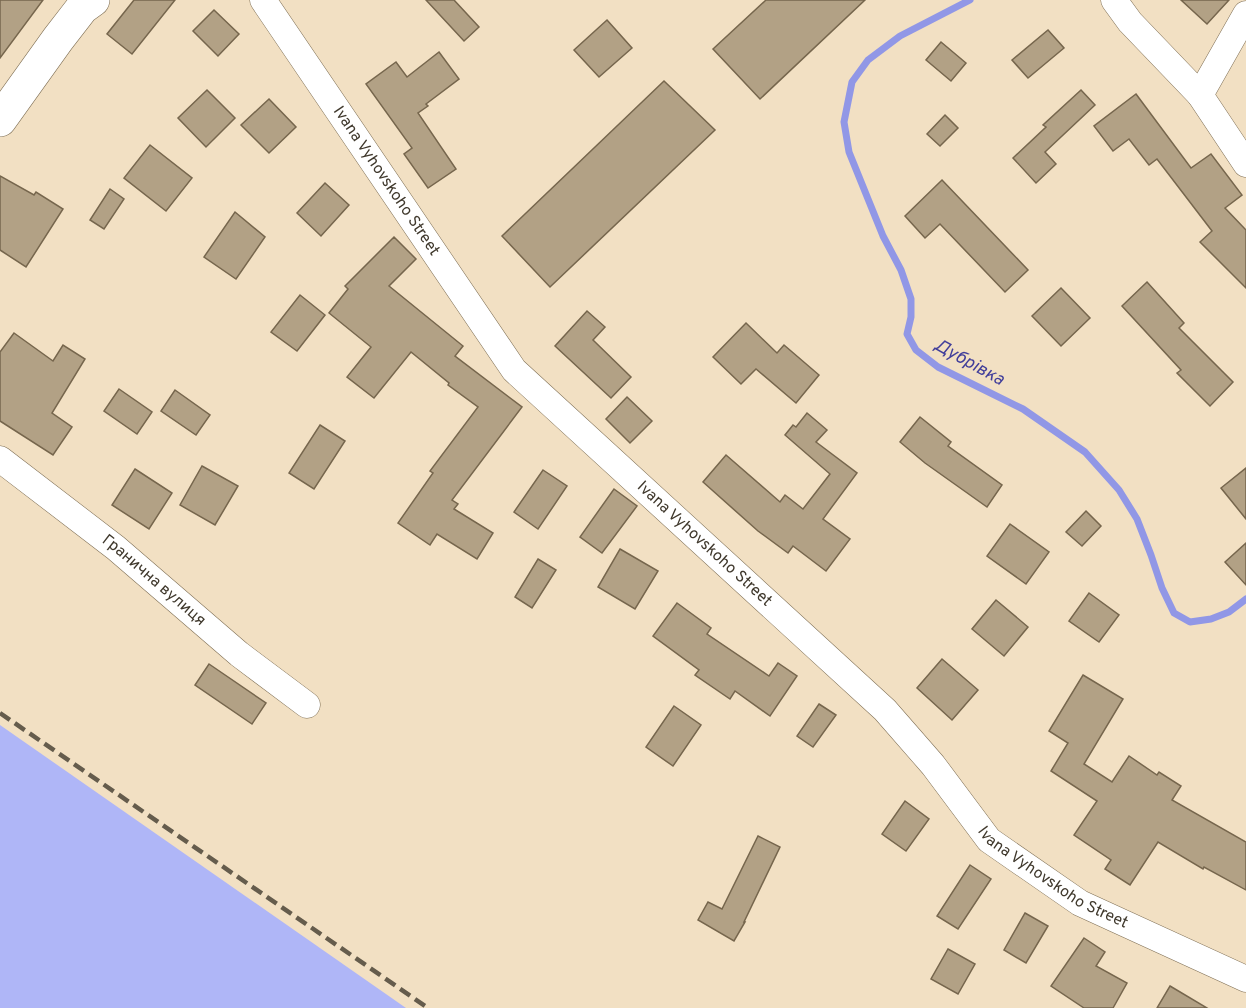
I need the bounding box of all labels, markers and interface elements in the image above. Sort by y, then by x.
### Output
street label: Ivana Vyhovskoho Street [328,103,444,260]
water label: Дубрівка [930,334,1009,392]
street label: Ivana Vyhovskoho Street [632,477,776,611]
street label: Гранична вулиця [98,531,210,631]
street label: Ivana Vyhovskoho Street [973,823,1131,934]

